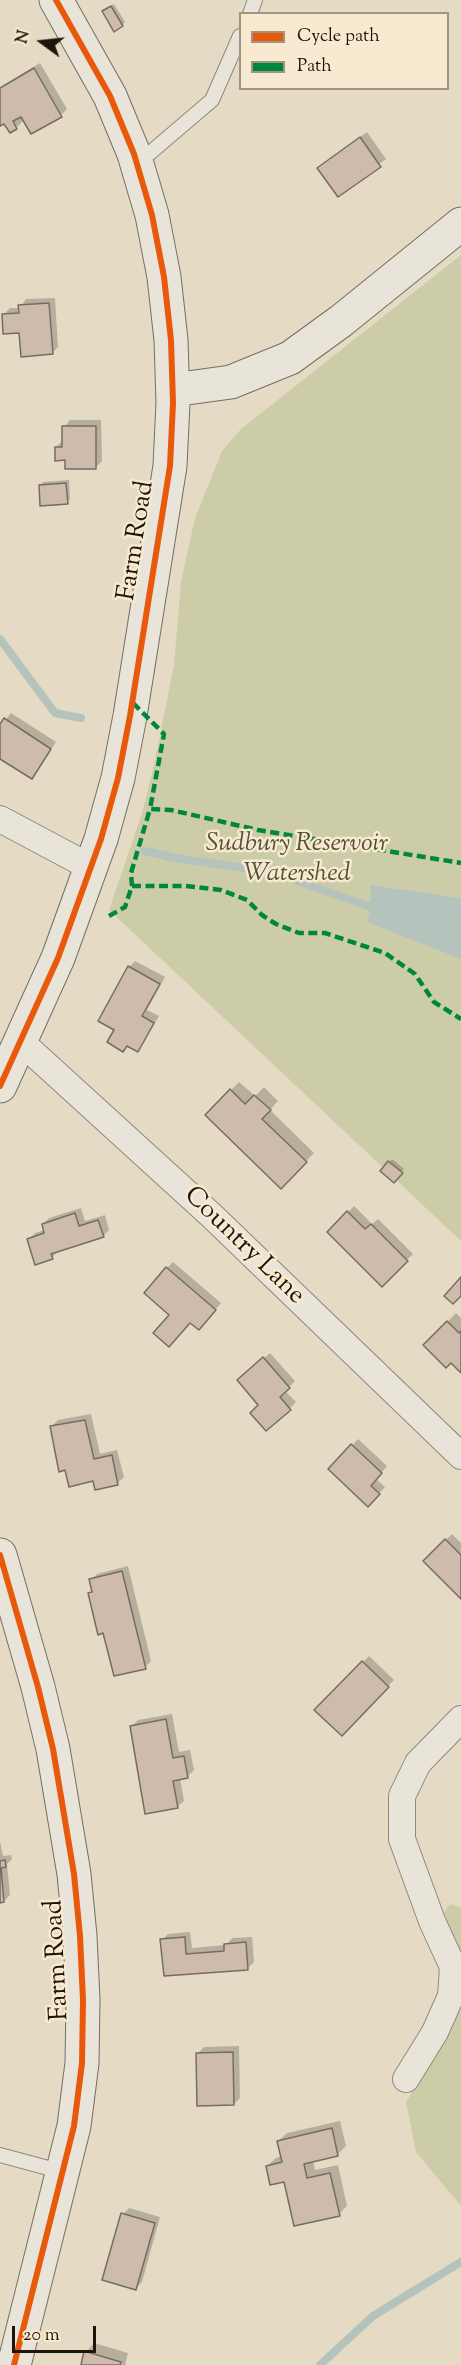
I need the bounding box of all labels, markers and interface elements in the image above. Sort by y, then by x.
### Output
north arrow [12,12,72,72]
legend [239,12,449,90]
text: Cycle path [297,24,380,50]
text: N [11,28,37,46]
text: Path [297,54,332,80]
street label: Farm Road [113,479,163,603]
park label: Sudbury Reservoir Watershed [206,830,388,892]
street label: Country Lane [176,1181,310,1313]
street label: Farm Road [40,1899,78,2021]
scale bar [15,2314,99,2352]
text: 20 m [23,2323,60,2349]

